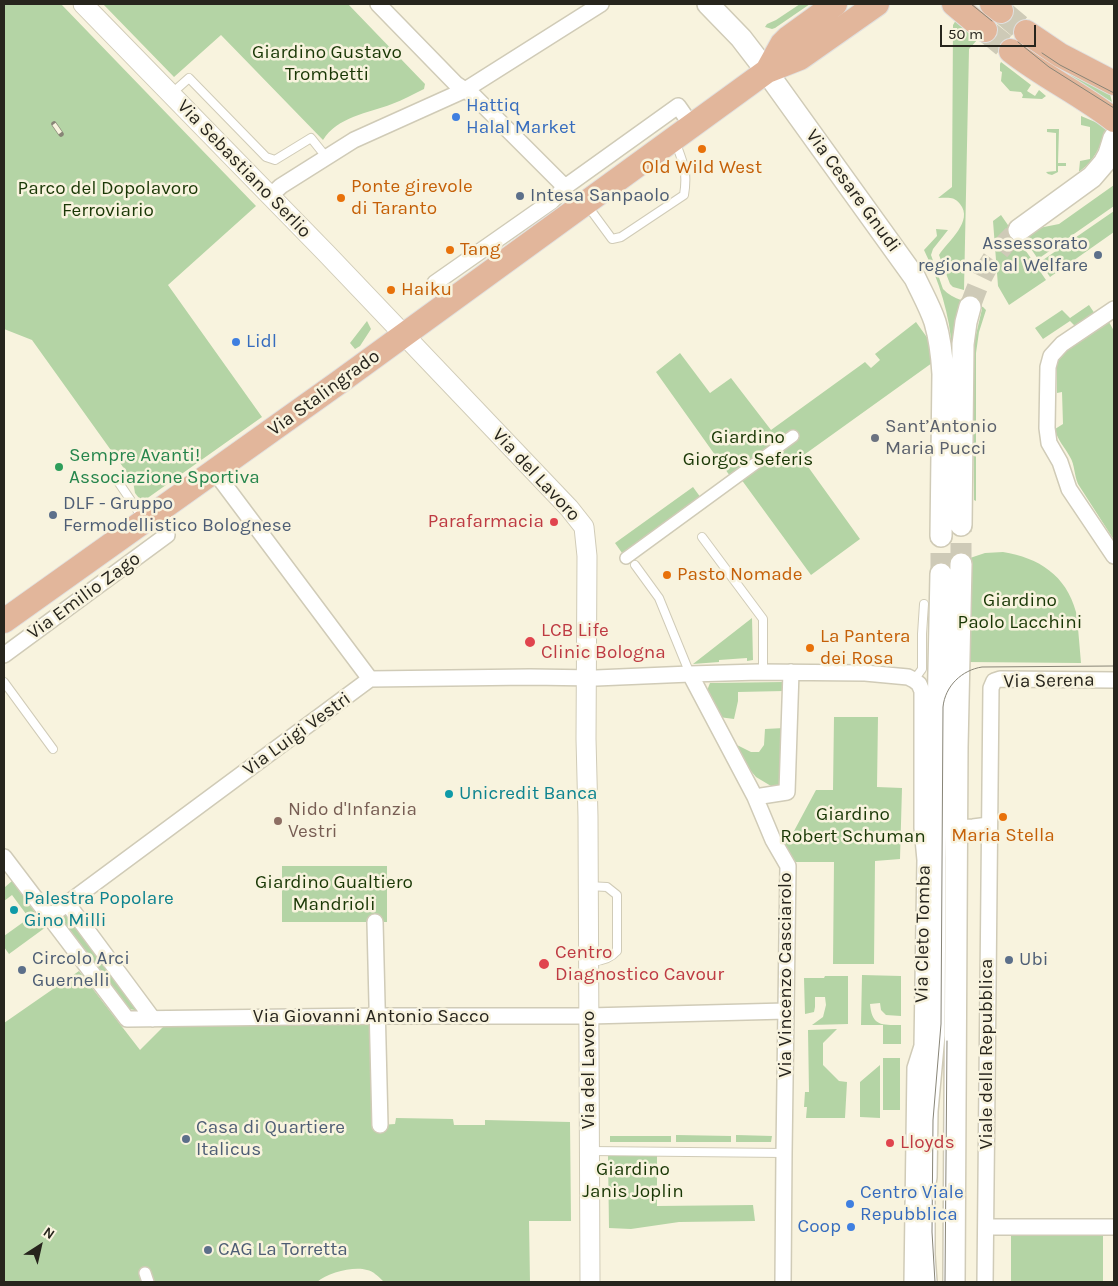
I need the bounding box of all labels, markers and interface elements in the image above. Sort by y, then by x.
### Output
scale bar [943,15,1039,47]
text: 50 m [948,25,983,43]
park label: Giardino Gustavo Trombetti [252,42,402,86]
street label: Via Sebastiano Serlio [172,95,316,243]
place label: Hattiq Halal Market [466,95,576,139]
marker: Hattiq Halal Market [450,111,462,123]
street label: Via Cesare Gnudi [801,125,905,257]
marker: Old Wild West [696,143,708,155]
place label: Old Wild West [642,157,762,179]
place label: Ponte girevole di Taranto [351,176,473,220]
park label: Parco del Dopolavoro Ferroviario [18,178,198,222]
place label: Intesa Sanpaolo [530,185,670,207]
marker: Intesa Sanpaolo [514,190,526,202]
marker: Ponte girevole di Taranto [335,192,347,204]
place label: Assessorato regionale al Welfare [918,233,1088,277]
place label: Tang [460,239,501,261]
marker: Tang [444,244,456,256]
marker: Assessorato regionale al Welfare [1092,249,1104,261]
place label: Haiku [401,279,452,301]
marker: Haiku [385,284,397,296]
place label: Lidl [246,331,277,353]
marker: Lidl [230,336,242,348]
street label: Via Stalingrado [264,345,384,441]
place label: Sant’Antonio Maria Pucci [885,416,997,460]
street label: Via del Lavoro [487,424,585,526]
park label: Giardino Giorgos Seferis [683,427,813,471]
marker: Sant’Antonio Maria Pucci [869,432,881,444]
place label: Sempre Avanti! Associazione Sportiva [69,445,260,489]
marker: Sempre Avanti! Associazione Sportiva [53,461,65,473]
place label: DLF - Gruppo Fermodellistico Bolognese [63,493,292,537]
marker: DLF - Gruppo Fermodellistico Bolognese [47,509,59,521]
place label: Parafarmacia [428,511,544,533]
marker: Parafarmacia [548,516,560,528]
street label: Via Emilio Zago [23,547,145,645]
place label: Pasto Nomade [677,564,803,586]
marker: Pasto Nomade [661,569,673,581]
park label: Giardino Paolo Lacchini [958,590,1082,634]
place label: LCB Life Clinic Bologna [541,620,666,664]
place label: La Pantera dei Rosa [820,626,911,670]
marker: LCB Life Clinic Bologna [523,635,537,649]
marker: La Pantera dei Rosa [804,642,816,654]
street label: Via Serena [1003,669,1095,693]
street label: Via Luigi Vestri [239,687,355,781]
place label: Unicredit Banca [459,783,598,805]
marker: Unicredit Banca [443,788,455,800]
place label: Nido d'Infanzia Vestri [288,799,417,843]
park label: Giardino Robert Schuman [780,804,926,848]
marker: Maria Stella [997,811,1009,823]
marker: Nido d'Infanzia Vestri [272,815,284,827]
place label: Maria Stella [951,825,1055,847]
street label: Via Cleto Tomba [910,865,936,1003]
park label: Giardino Gualtiero Mandrioli [255,872,413,916]
street label: Via Vincenzo Casciarolo [775,872,797,1078]
place label: Palestra Popolare Gino Milli [24,888,174,932]
marker: Palestra Popolare Gino Milli [8,904,20,916]
place label: Centro Diagnostico Cavour [555,942,724,986]
place label: Circolo Arci Guernelli [32,948,130,992]
place label: Ubi [1019,949,1048,971]
marker: Ubi [1003,954,1015,966]
marker: Centro Diagnostico Cavour [537,957,551,971]
street label: Viale della Repubblica [976,959,998,1149]
marker: Circolo Arci Guernelli [16,964,28,976]
street label: Via Giovanni Antonio Sacco [253,1006,489,1028]
street label: Via del Lavoro [578,1011,600,1129]
place label: Casa di Quartiere Italicus [196,1117,345,1161]
place label: Lloyds [900,1132,955,1154]
marker: Casa di Quartiere Italicus [180,1133,192,1145]
marker: Lloyds [884,1137,896,1149]
park label: Giardino Janis Joplin [582,1159,684,1203]
place label: Centro Viale Repubblica [860,1182,964,1226]
marker: Centro Viale Repubblica [844,1198,856,1210]
place label: Coop [797,1216,841,1238]
north arrow [15,1221,65,1271]
marker: Coop [845,1221,857,1233]
text: N [40,1223,58,1243]
place label: CAG La Torretta [218,1239,348,1261]
marker: CAG La Torretta [202,1244,214,1256]

